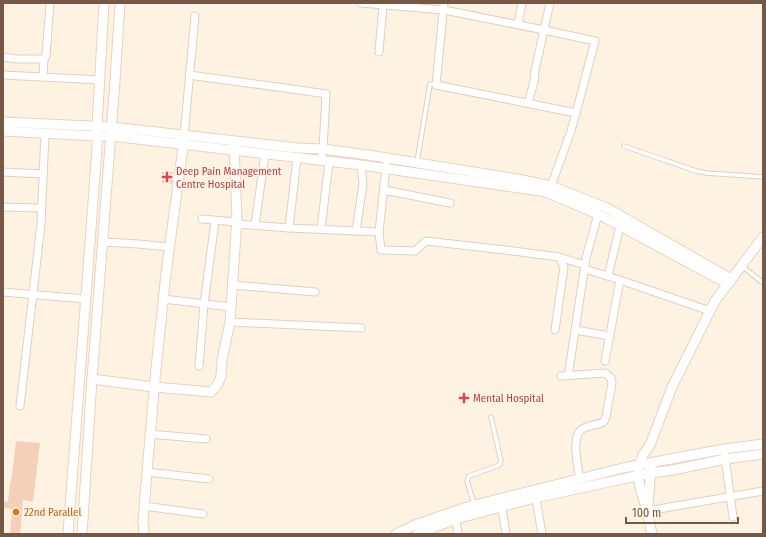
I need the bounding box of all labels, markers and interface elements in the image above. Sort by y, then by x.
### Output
place label: Deep Pain Management Centre Hospital [176,165,282,191]
marker: Deep Pain Management Centre Hospital [161,171,173,183]
marker: Mental Hospital [458,392,470,404]
place label: Mental Hospital [473,392,544,405]
scale bar [626,499,738,525]
place label: 22nd Parallel [24,506,82,519]
text: 100 m [632,506,661,520]
marker: 22nd Parallel [11,507,21,517]

